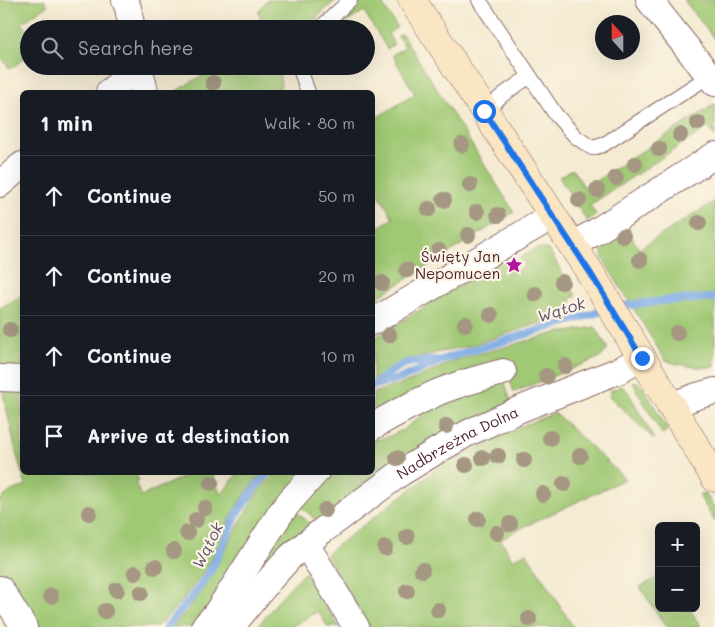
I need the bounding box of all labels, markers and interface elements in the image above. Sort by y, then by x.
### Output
north arrow [595,15,640,60]
search box [20,20,375,75]
icon: search [38,34,66,62]
text: Search here [78,35,194,60]
route start [473,100,496,123]
text: 1 min [40,109,93,136]
text: Walk · 80 m [264,112,355,133]
icon: ahead [40,182,68,210]
text: Continue [87,183,172,208]
text: 50 m [318,185,355,206]
place label: Święty Jan Nepomucen [415,246,500,283]
place icon: Święty Jan Nepomucen [504,255,524,275]
icon: ahead [40,262,68,290]
text: Continue [87,263,172,288]
text: 20 m [318,265,355,286]
water label: Wątok [534,292,588,326]
icon: ahead [40,342,68,370]
text: Continue [87,343,172,368]
text: 10 m [320,345,355,366]
route end [631,347,654,370]
street label: Nadbrzeżna Dolna [392,401,521,483]
icon: arrive [40,422,68,450]
text: Arrive at destination [87,423,290,448]
water label: Wątok [187,518,228,572]
map controls [655,522,700,612]
button: + [655,522,700,567]
button: − [655,567,700,612]

